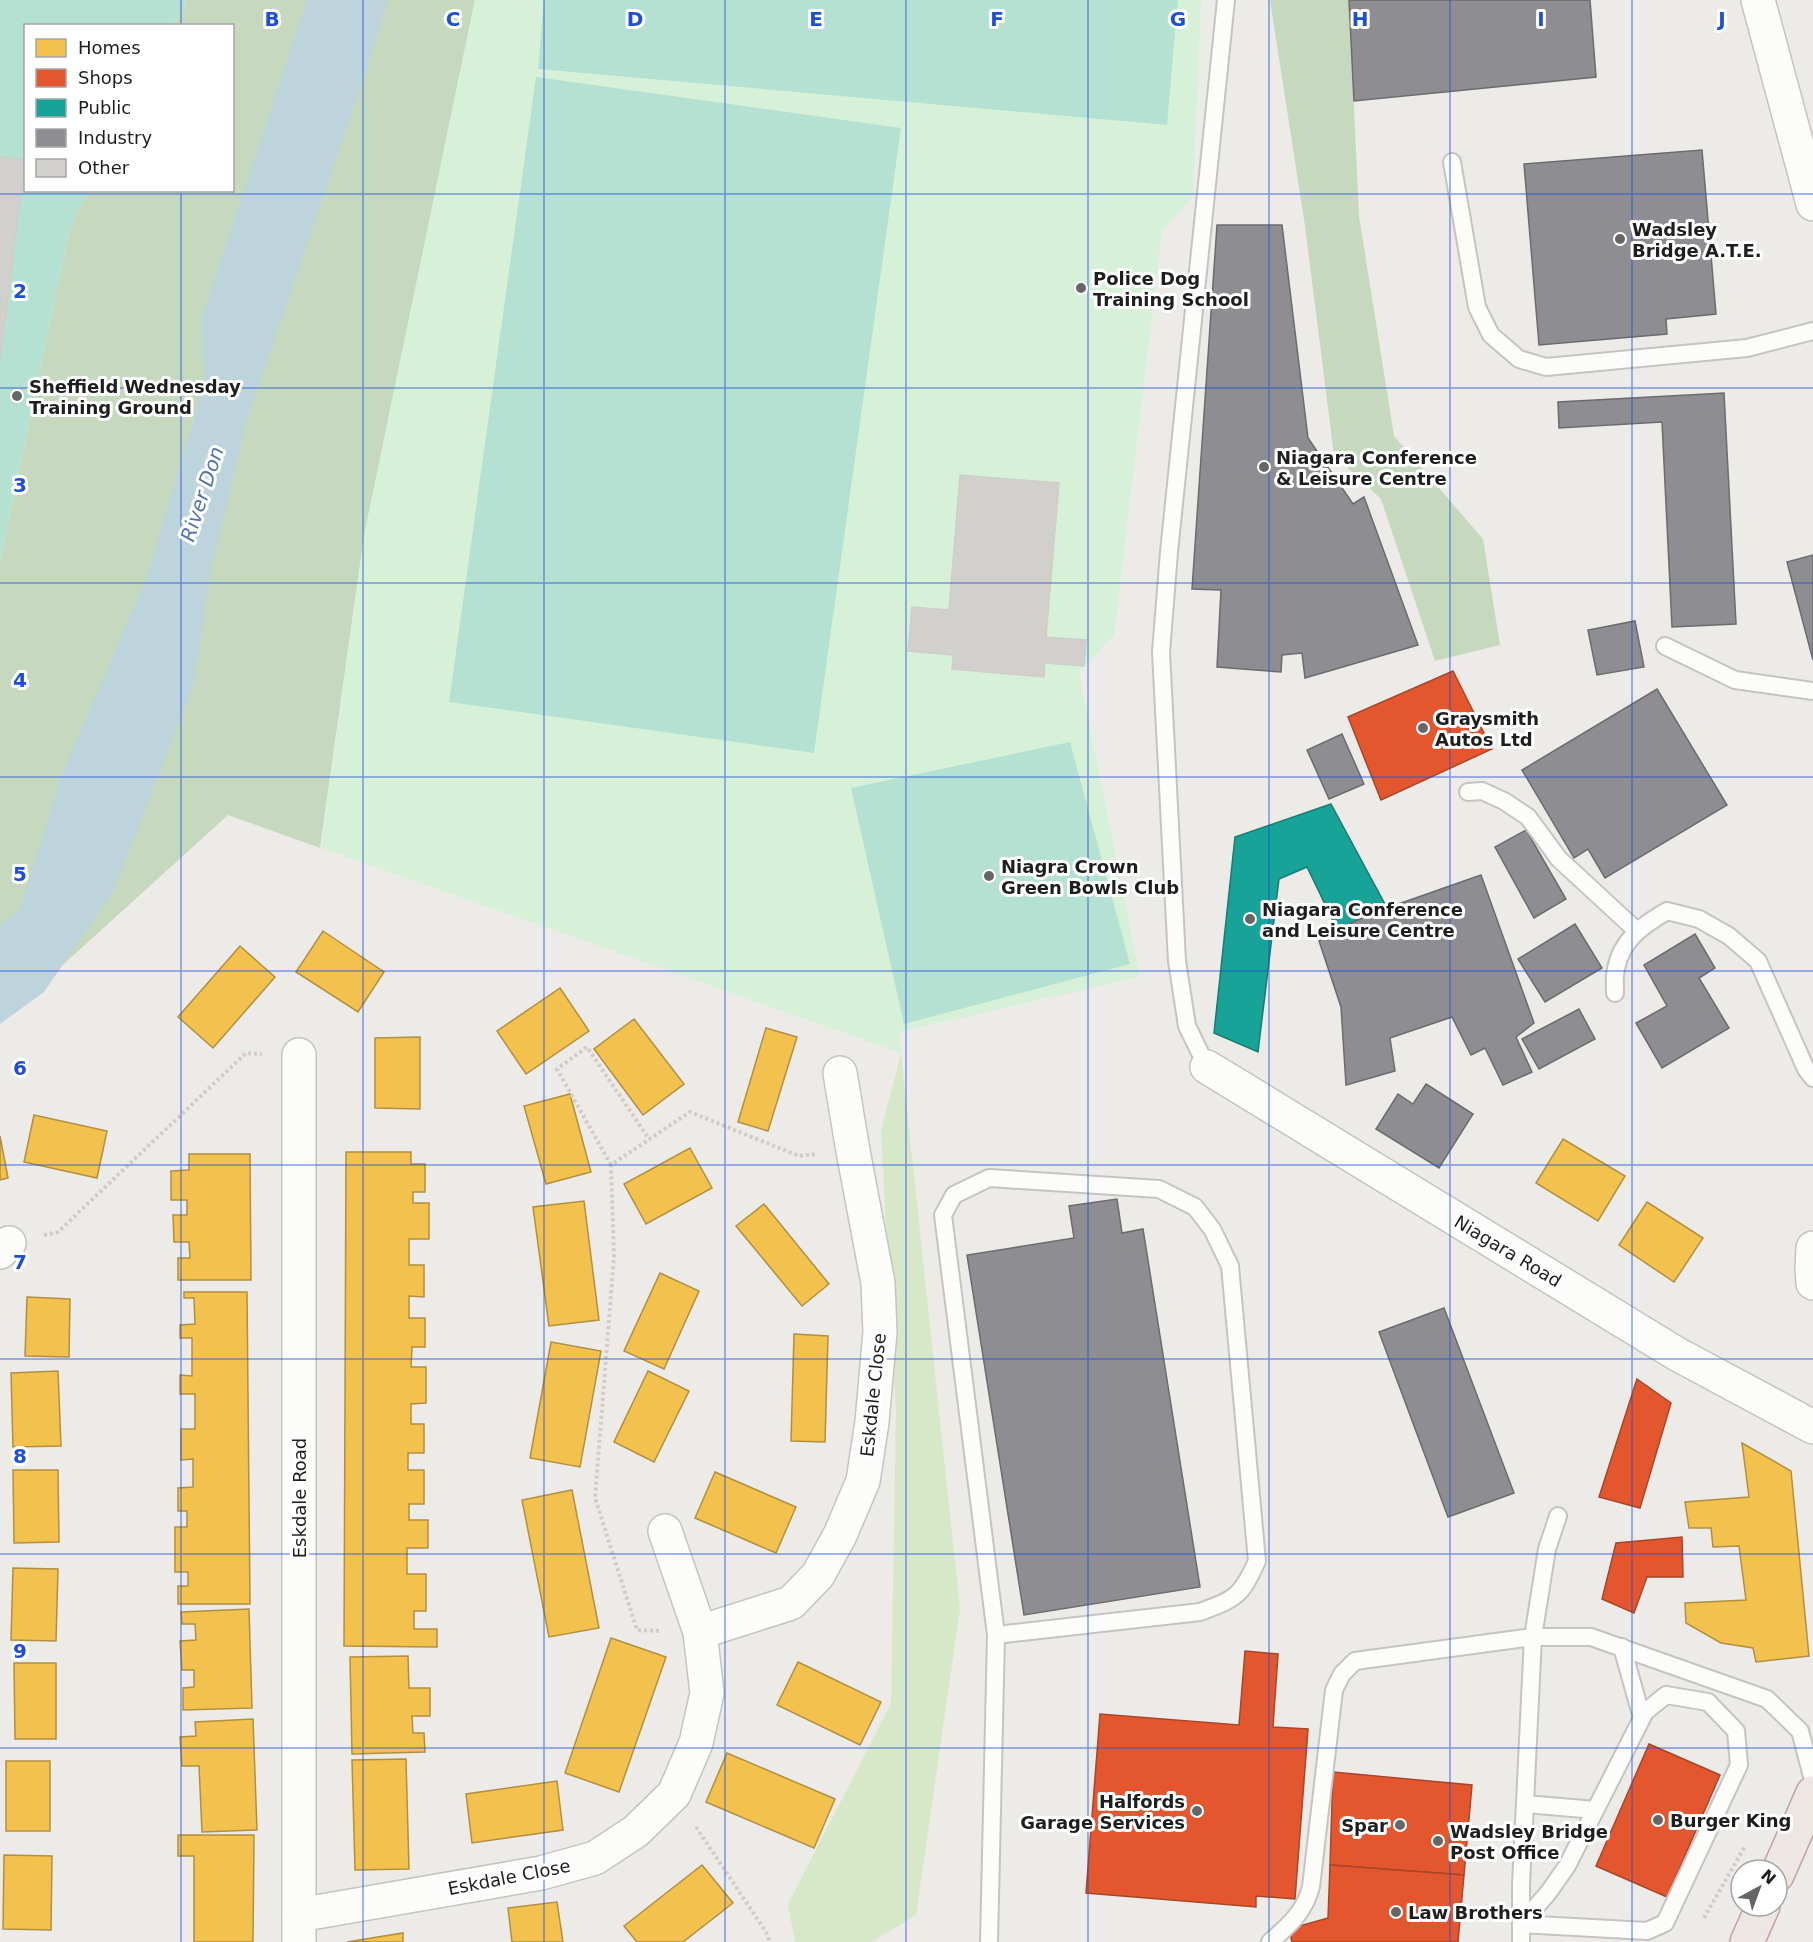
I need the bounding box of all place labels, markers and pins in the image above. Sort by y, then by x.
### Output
place label: Wadsley Bridge A.T.E. [1632,219,1762,261]
marker: Wadsley Bridge A.T.E. [1613,232,1627,246]
place label: Police Dog Training School [1093,268,1249,310]
marker: Police Dog Training School [1074,281,1088,295]
place label: Sheffield Wednesday Training Ground [29,376,241,418]
marker: Sheffield Wednesday Training Ground [10,389,24,403]
place label: Niagara Conference & Leisure Centre [1276,447,1477,489]
marker: Niagara Conference & Leisure Centre [1257,460,1271,474]
place label: Graysmith Autos Ltd [1435,708,1539,750]
marker: Graysmith Autos Ltd [1416,721,1430,735]
place label: Niagra Crown Green Bowls Club [1001,856,1179,898]
marker: Niagra Crown Green Bowls Club [982,869,996,883]
place label: Niagara Conference and Leisure Centre [1262,899,1463,941]
marker: Niagara Conference and Leisure Centre [1243,912,1257,926]
place label: Halfords Garage Services [1020,1791,1185,1833]
marker: Halfords Garage Services [1190,1804,1204,1818]
place label: Burger King [1670,1810,1791,1831]
marker: Burger King [1651,1813,1665,1827]
place label: Spar [1341,1815,1388,1836]
marker: Spar [1393,1818,1407,1832]
place label: Wadsley Bridge Post Office [1450,1821,1608,1863]
marker: Wadsley Bridge Post Office [1431,1834,1445,1848]
place label: Law Brothers [1408,1902,1543,1923]
marker: Law Brothers [1389,1905,1403,1919]

